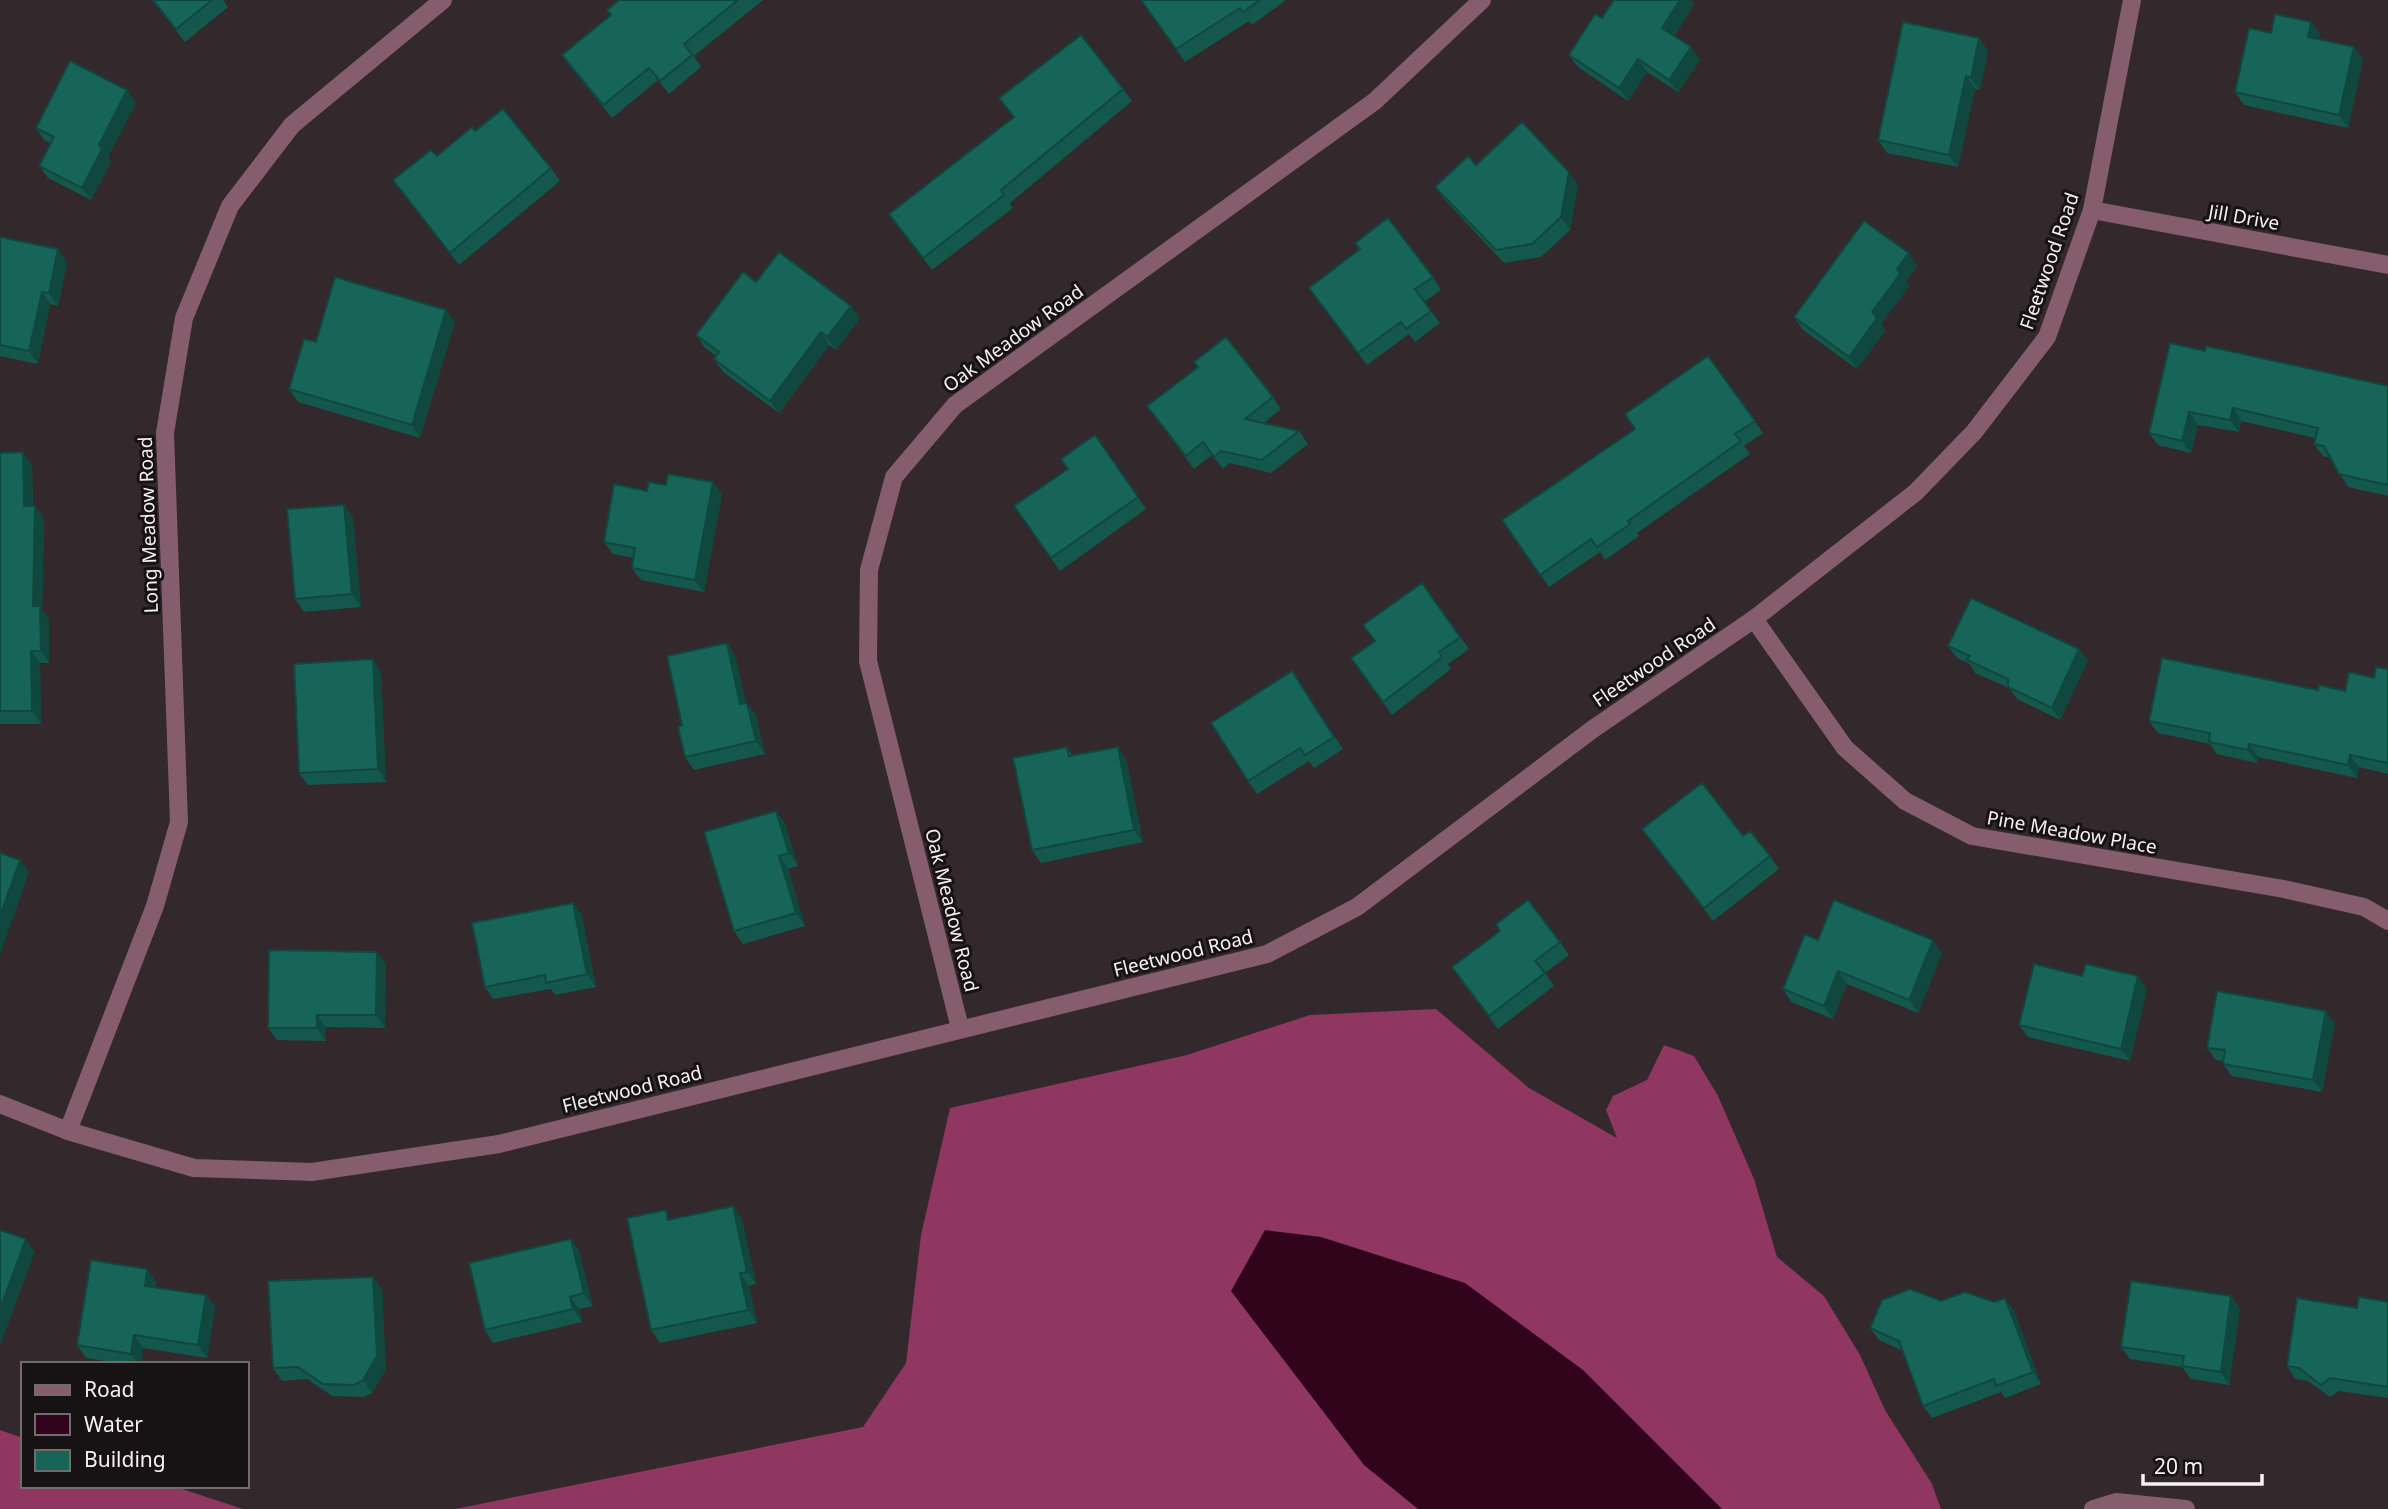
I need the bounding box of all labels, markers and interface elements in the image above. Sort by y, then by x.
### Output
street label: Fleetwood Road [2013,189,2085,333]
street label: Jill Drive [2204,198,2282,236]
street label: Oak Meadow Road [938,278,1088,398]
street label: Long Meadow Road [132,436,164,614]
street label: Fleetwood Road [1587,611,1721,713]
street label: Pine Meadow Place [1985,804,2159,860]
street label: Oak Meadow Road [919,826,985,994]
street label: Fleetwood Road [1110,923,1256,983]
street label: Fleetwood Road [559,1059,705,1119]
legend [21,1362,248,1488]
text: Road [84,1375,134,1403]
text: Water [84,1410,143,1438]
scale bar [2143,1442,2262,1486]
text: Building [84,1445,166,1473]
text: 20 m [2154,1452,2203,1480]

